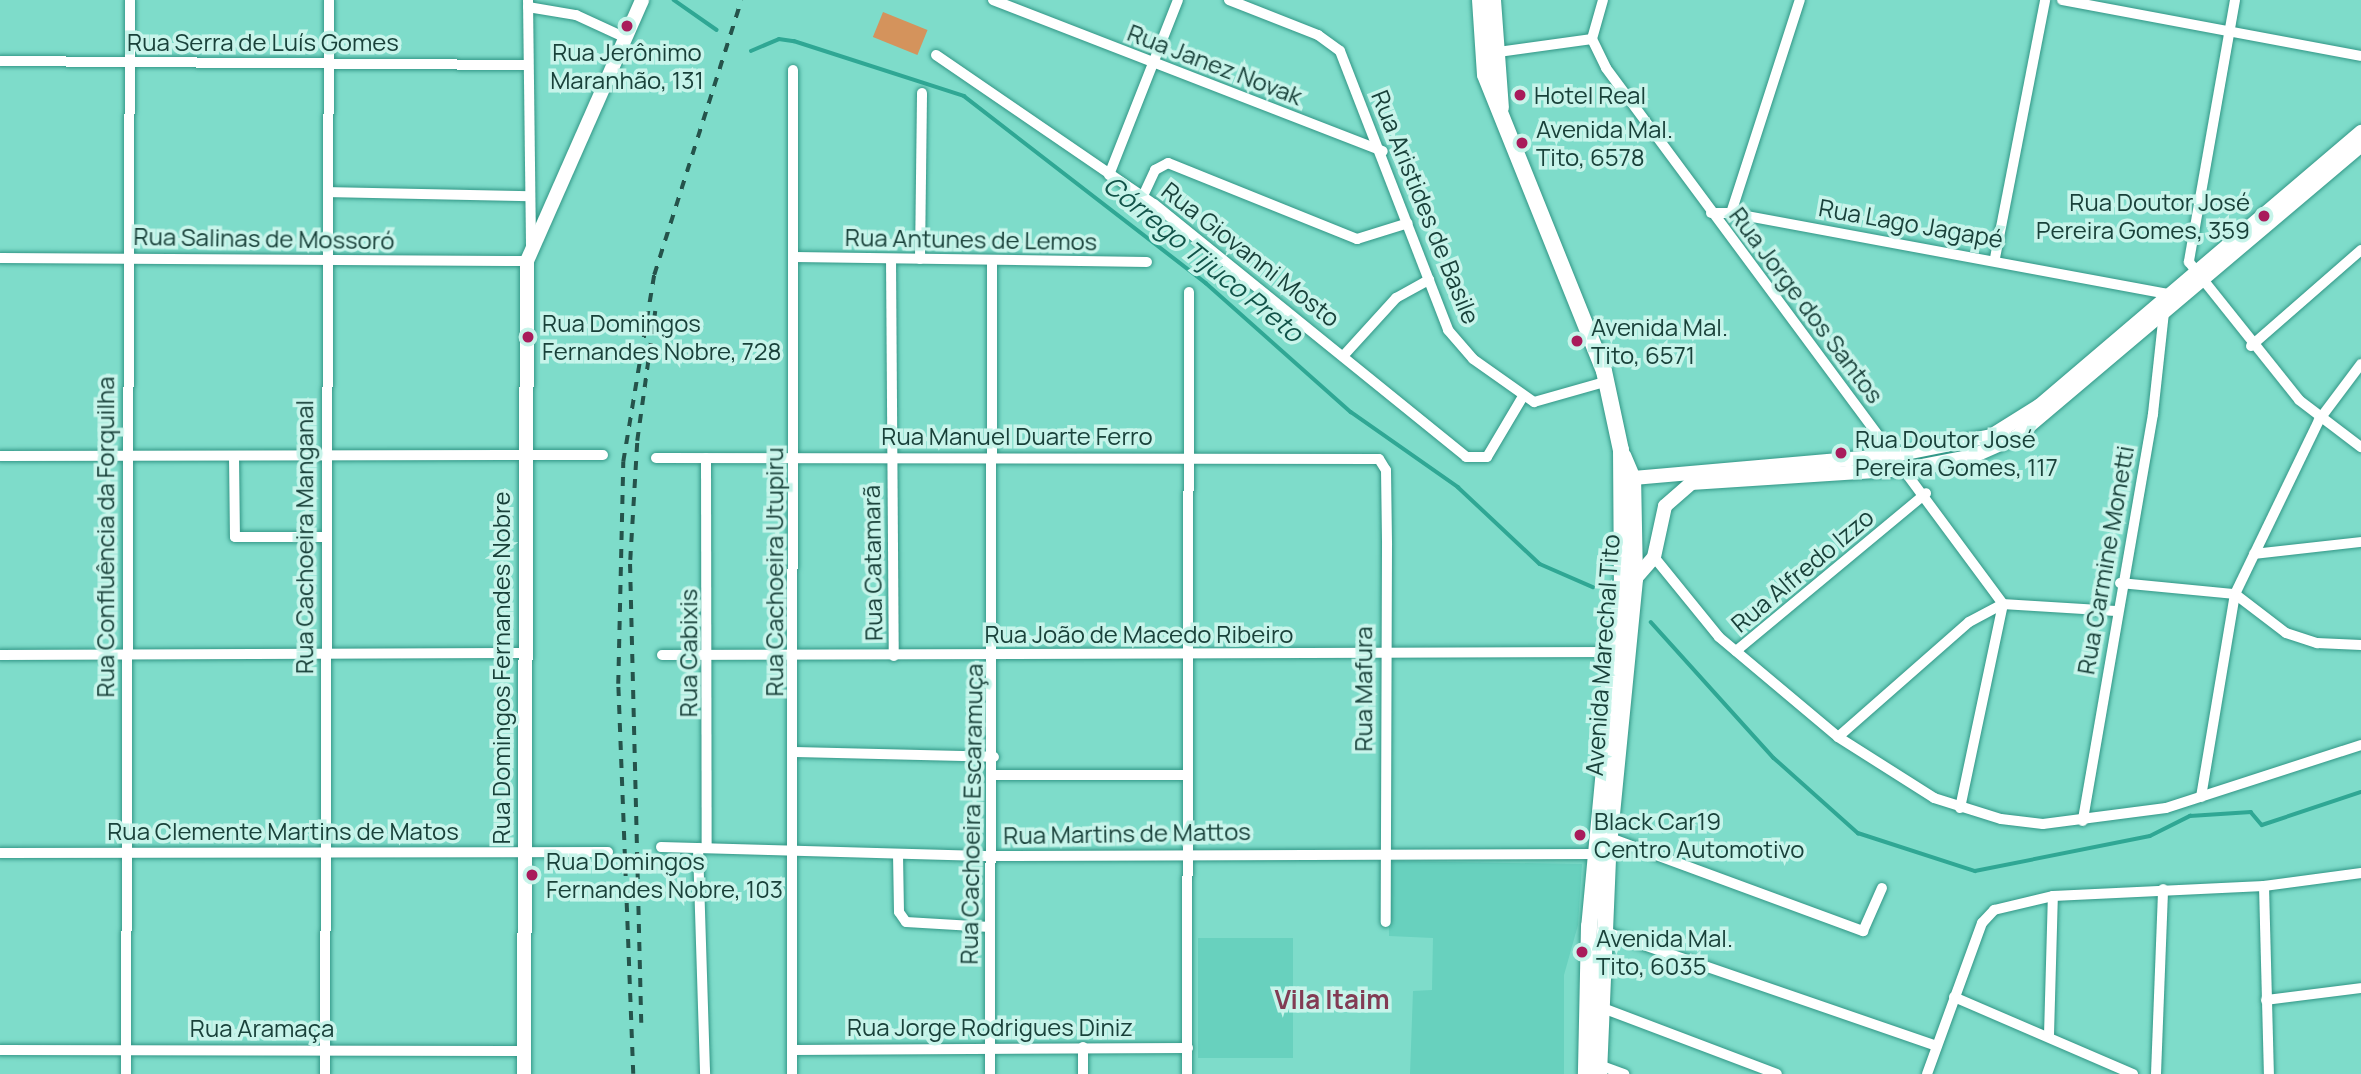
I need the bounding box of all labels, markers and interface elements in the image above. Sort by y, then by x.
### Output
street label: Rua Janez Novak [1124,17,1306,111]
marker: Rua Jerônimo Maranhão, 131 [619,18,635,34]
street label: Rua Serra de Luís Gomes [127,28,399,56]
place label: Rua Jerônimo Maranhão, 131 [550,38,704,94]
place label: Hotel Real [1534,81,1646,109]
street label: Rua Aristides de Basile [1366,86,1486,328]
marker: Hotel Real [1512,87,1528,103]
place label: Avenida Mal. Tito, 6578 [1536,115,1673,171]
marker: Avenida Mal. Tito, 6578 [1514,135,1530,151]
water label: Córrego Tijuco Preto [1097,169,1309,349]
street label: Rua Giovanni Mosto [1156,176,1346,332]
place label: Rua Doutor José Pereira Gomes, 359 [2036,188,2250,244]
street label: Rua Lago Jagapé [1817,193,2005,253]
street label: Rua Jorge dos Santos [1724,201,1890,409]
marker: Rua Doutor José Pereira Gomes, 359 [2256,208,2272,224]
street label: Rua Salinas de Mossoró [133,221,395,255]
street label: Rua Antunes de Lemos [845,222,1097,256]
place label: Rua Domingos Fernandes Nobre, 728 [542,309,781,365]
place label: Avenida Mal. Tito, 6571 [1591,313,1728,369]
marker: Rua Domingos Fernandes Nobre, 728 [520,329,536,345]
marker: Avenida Mal. Tito, 6571 [1569,333,1585,349]
street label: Rua Confluência da Forquilha [91,376,119,698]
street label: Rua Cachoeira Manganal [290,400,318,674]
street label: Rua Manuel Duarte Ferro [881,422,1153,450]
place label: Rua Doutor José Pereira Gomes, 117 [1855,425,2058,481]
street label: Rua Carmine Monetti [2071,443,2139,677]
marker: Rua Doutor José Pereira Gomes, 117 [1833,445,1849,461]
street label: Rua Cachoeira Utupiru [760,447,788,697]
street label: Rua Catamarã [856,485,888,641]
street label: Rua Domingos Fernandes Nobre [487,492,515,844]
street label: Rua Alfredo Izzo [1725,502,1879,638]
street label: Avenida Marechal Tito [1579,533,1625,777]
street label: Rua Cabixis [674,589,702,717]
street label: Rua João de Macedo Ribeiro [984,620,1294,648]
street label: Rua Mafura [1349,626,1377,752]
street label: Rua Cachoeira Escaramuça [954,663,988,965]
place label: Black Car19 Centro Automotivo [1594,807,1804,863]
street label: Rua Martins de Mattos [1003,816,1251,850]
street label: Rua Clemente Martins de Matos [107,817,459,845]
marker: Black Car19 Centro Automotivo [1572,827,1588,843]
place label: Rua Domingos Fernandes Nobre, 103 [546,847,783,903]
marker: Rua Domingos Fernandes Nobre, 103 [524,867,540,883]
place label: Avenida Mal. Tito, 6035 [1596,924,1733,980]
marker: Avenida Mal. Tito, 6035 [1574,944,1590,960]
district label: Vila Itaim [1274,984,1390,1016]
street label: Rua Jorge Rodrigues Diniz [847,1013,1133,1041]
street label: Rua Aramaça [190,1014,334,1042]

